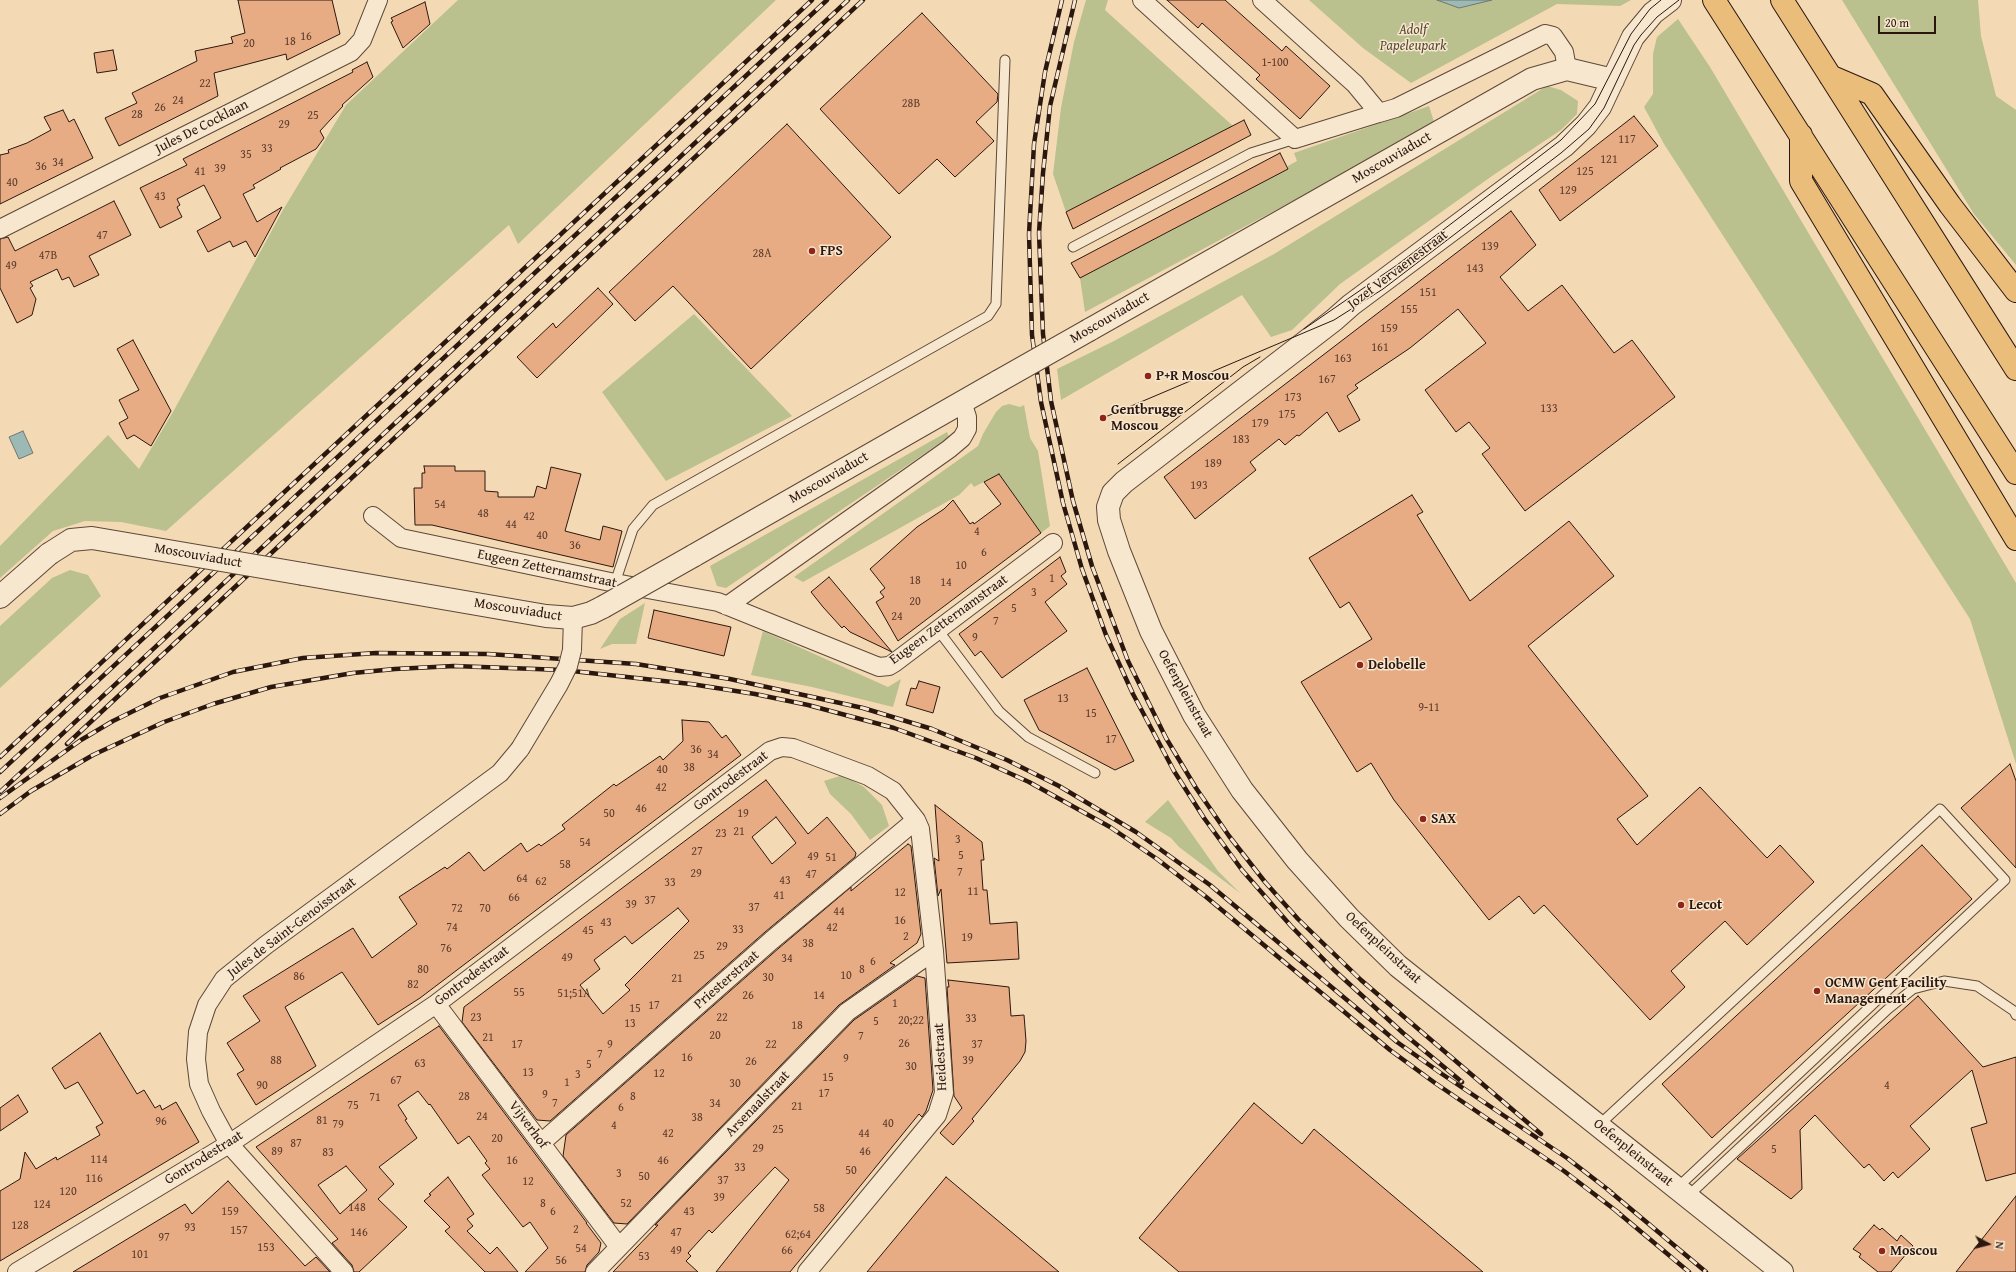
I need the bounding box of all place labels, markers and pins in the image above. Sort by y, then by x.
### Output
place label: FPS [820,243,843,259]
marker: FPS [807,246,817,256]
place label: P+R Moscou [1156,368,1229,384]
marker: P+R Moscou [1143,371,1153,381]
place label: Gentbrugge Moscou [1111,402,1184,434]
marker: Gentbrugge Moscou [1098,413,1108,423]
place label: Delobelle [1368,657,1426,673]
marker: Delobelle [1355,660,1365,670]
place label: SAX [1431,811,1456,827]
marker: SAX [1418,814,1428,824]
place label: Lecot [1689,897,1722,913]
marker: Lecot [1676,900,1686,910]
place label: OCMW Gent Facility Management [1825,975,1947,1008]
marker: OCMW Gent Facility Management [1812,986,1822,996]
place label: Moscou [1890,1243,1937,1259]
marker: Moscou [1877,1246,1887,1256]

